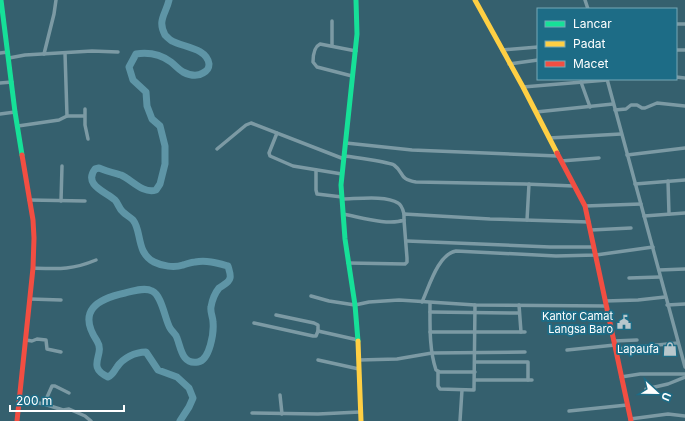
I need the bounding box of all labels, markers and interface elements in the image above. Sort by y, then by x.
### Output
legend [537,8,677,80]
text: Lancar [573,16,612,31]
text: Padat [573,36,605,51]
text: Macet [573,56,608,71]
place label: Kantor Camat Langsa Baro [542,309,613,336]
public building icon: Kantor Camat Langsa Baro [616,314,632,330]
shop icon: Lapaufa [662,341,678,357]
place label: Lapaufa [617,342,659,356]
north arrow [637,373,677,413]
scale bar [10,387,124,413]
text: U [658,390,674,403]
text: 200 m [16,393,52,408]

